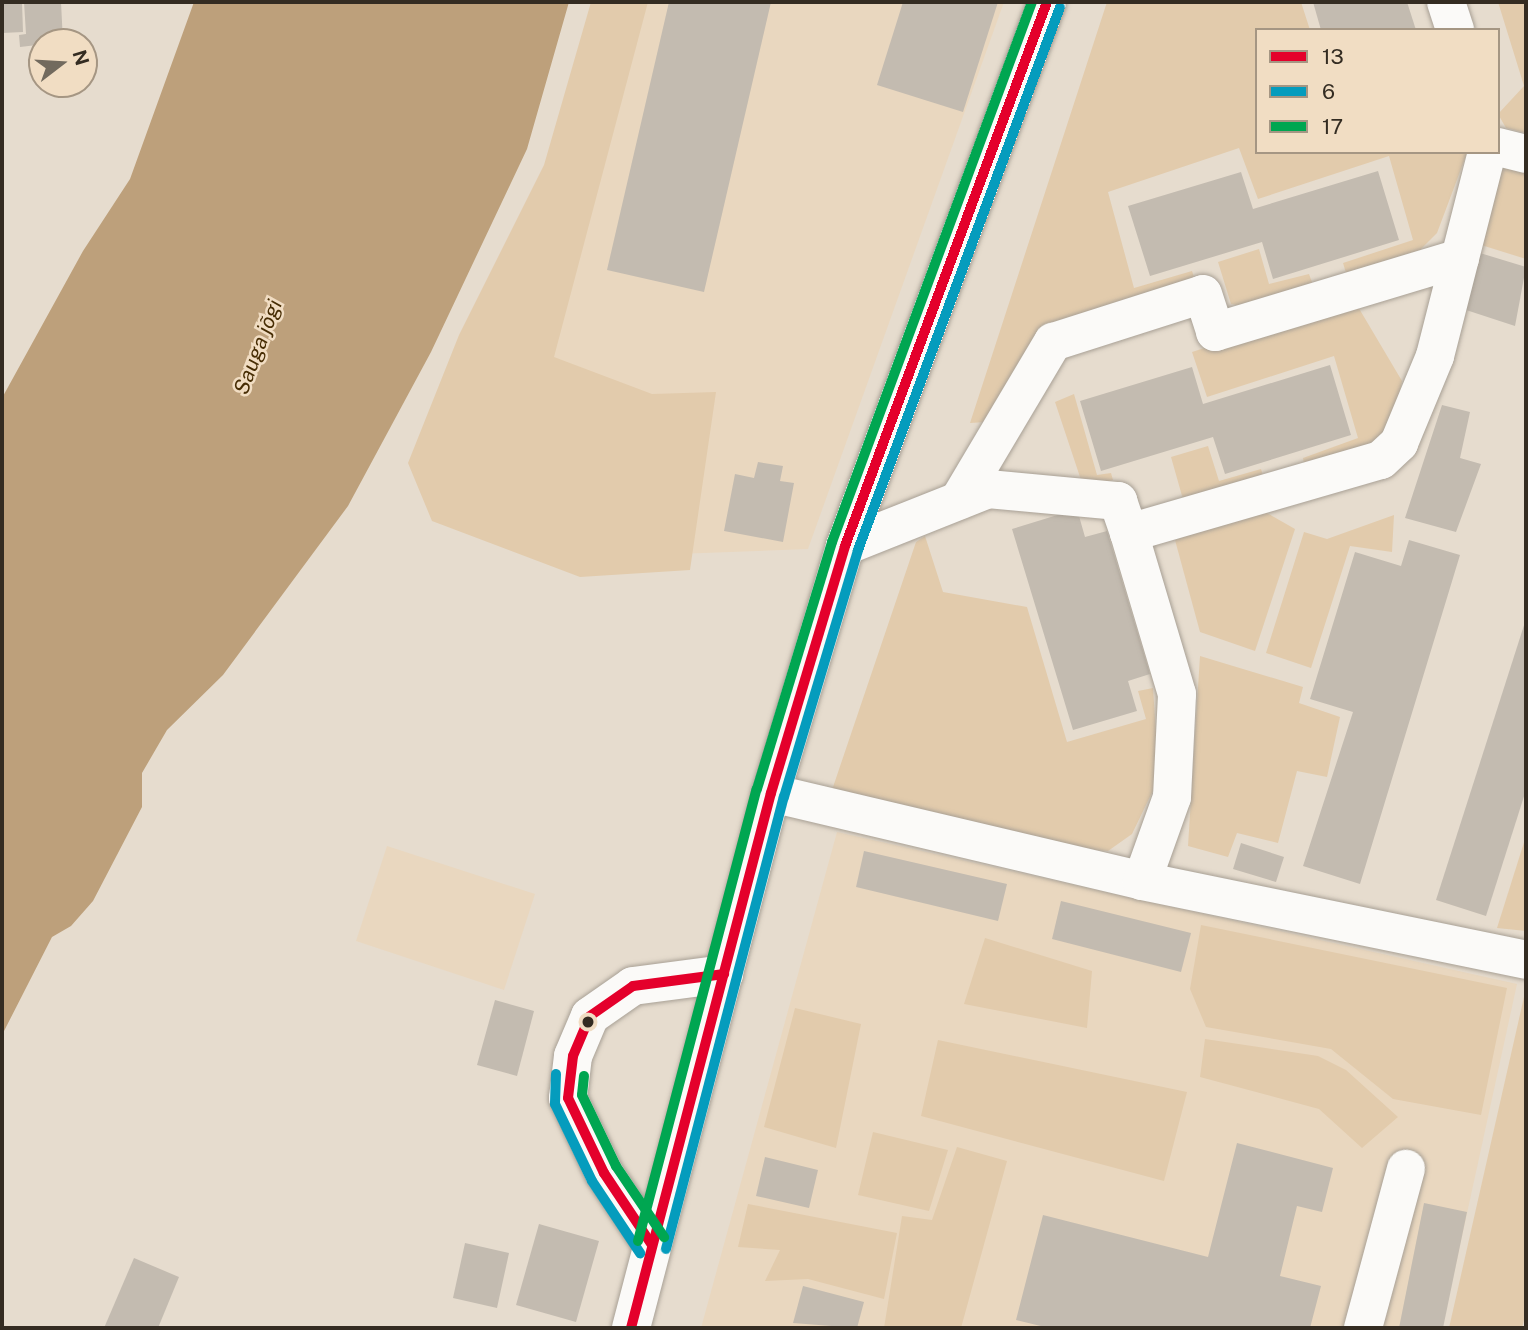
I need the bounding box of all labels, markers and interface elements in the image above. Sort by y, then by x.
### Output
north arrow [28,28,98,98]
legend [1255,28,1500,154]
text: 13 [1322,44,1344,69]
text: N [68,47,94,68]
text: 6 [1322,79,1335,104]
text: 17 [1322,114,1343,139]
water label: Sauga jõgi [228,296,288,398]
unlabelled marker [581,1015,595,1029]

